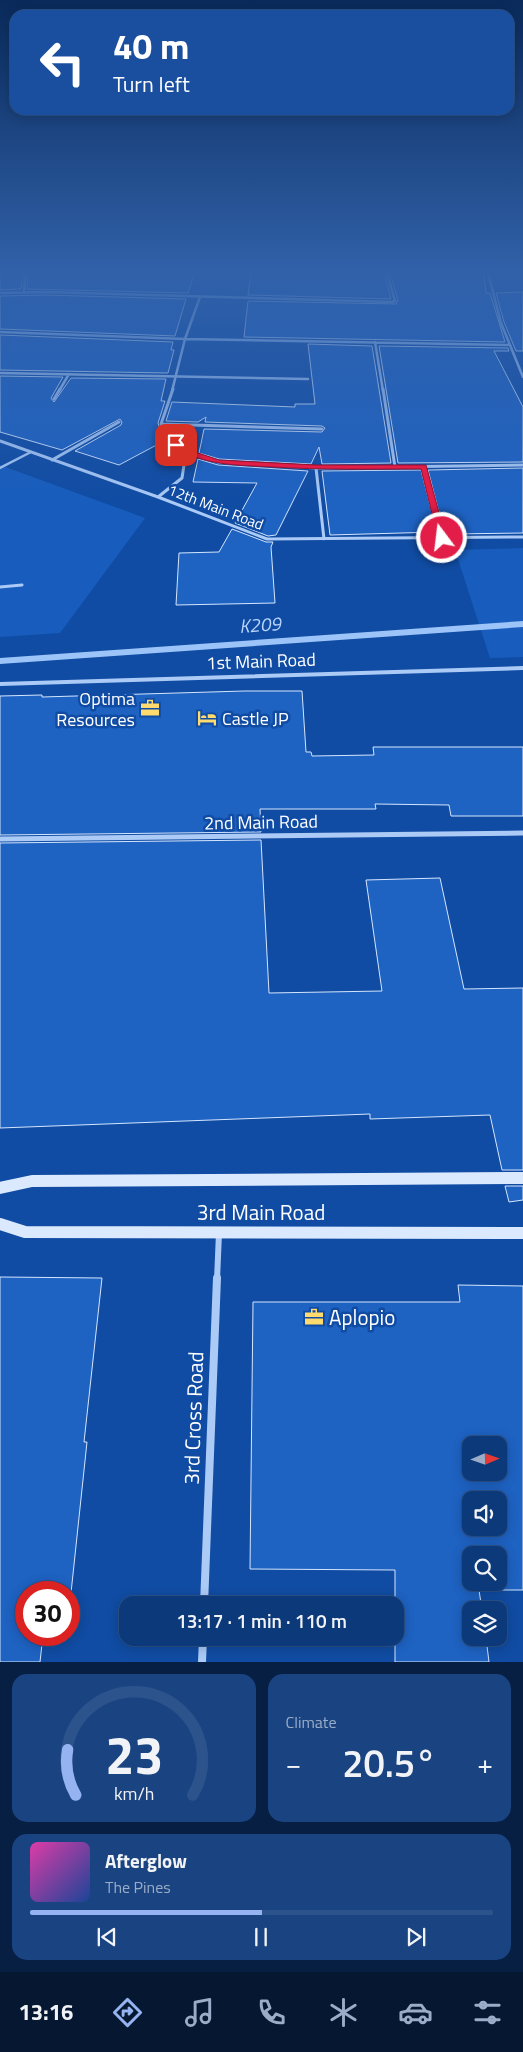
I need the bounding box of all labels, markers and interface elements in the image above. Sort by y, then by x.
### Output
text: 40 m [113,19,189,73]
icon: left [30,30,95,95]
text: Turn left [113,67,190,101]
pin [155,424,197,466]
icon: arrive [162,431,190,459]
street label: 12th Main Road [165,478,267,536]
position arrow [415,511,467,563]
water label: K209 [238,608,283,640]
street label: 1st Main Road [206,646,316,676]
place label: Optima Resources [56,685,135,733]
office icon: Optima Resources [139,697,161,719]
place label: Castle JP [222,705,289,732]
hotel icon: Castle JP [196,707,218,729]
street label: 2nd Main Road [204,808,318,836]
street label: 3rd Main Road [197,1196,325,1228]
place label: Aplopio [329,1301,395,1333]
office icon: Aplopio [303,1306,325,1328]
street label: 3rd Cross Road [175,1351,211,1485]
north arrow [462,1436,508,1481]
map controls [462,1436,507,1646]
button: sound [462,1491,507,1536]
button: search [462,1546,507,1591]
speed limit sign: 30 [15,1581,80,1646]
button: layers [462,1601,507,1646]
text: 13:17 · 1 min · 110 m [176,1606,347,1635]
text: Climate [286,1710,337,1734]
text: 23 [105,1715,163,1794]
text: 20.5° [342,1734,436,1792]
text: − [286,1742,301,1785]
text: + [477,1742,493,1785]
text: km/h [114,1780,154,1807]
text: Afterglow [105,1846,187,1875]
text: The Pines [105,1875,171,1899]
icon: previous [93,1923,121,1951]
icon: pause [247,1923,275,1951]
icon: next [402,1923,430,1951]
text: 13:16 [18,1995,73,2029]
icon: directions [110,1995,145,2030]
icon: music [182,1995,217,2030]
icon: phone [254,1995,289,2030]
icon: climate [326,1995,361,2030]
icon: car [398,1995,433,2030]
icon: filters [470,1995,505,2030]

